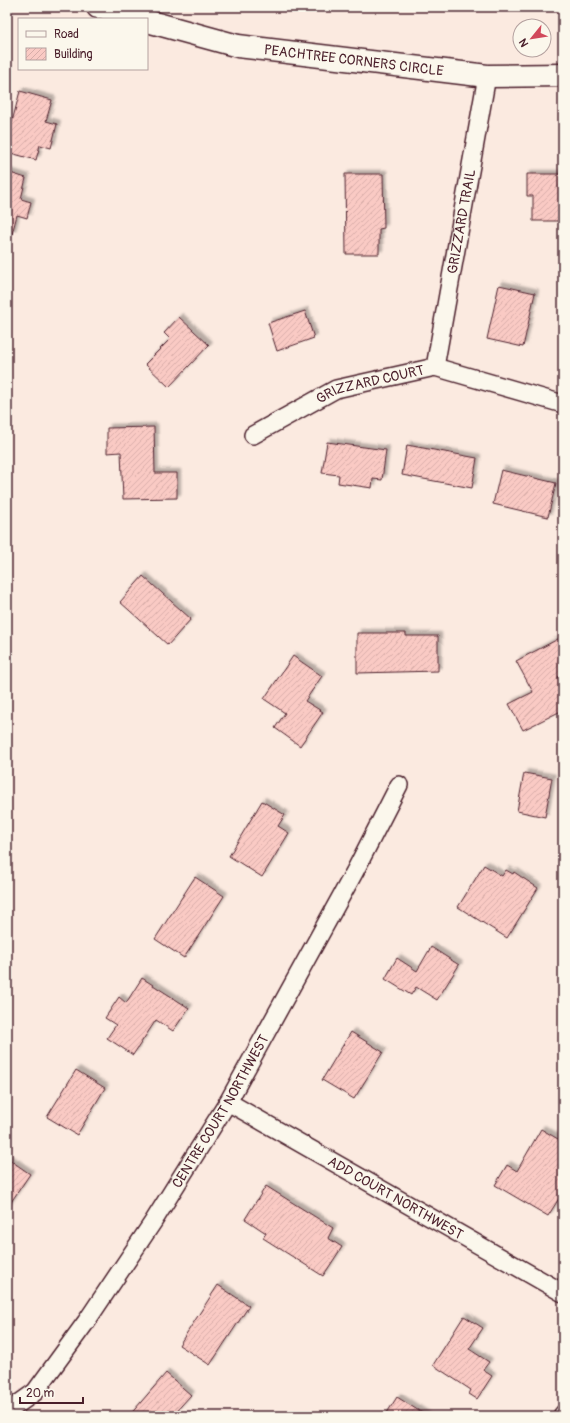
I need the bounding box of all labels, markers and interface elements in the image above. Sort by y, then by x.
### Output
legend [18,18,148,70]
north arrow [512,18,552,58]
text: Road [54,27,79,42]
text: N [516,36,531,49]
street label: PEACHTREE CORNERS CIRCLE [263,41,445,79]
text: Building [54,47,93,62]
street label: GRIZZARD TRAIL [443,167,479,275]
street label: GRIZZARD COURT [313,361,426,407]
street label: CENTRE COURT NORTHWEST [168,1031,272,1191]
street label: ADD COURT NORTHWEST [325,1152,467,1243]
scale bar [20,1379,83,1405]
text: 20 m [26,1386,55,1401]

